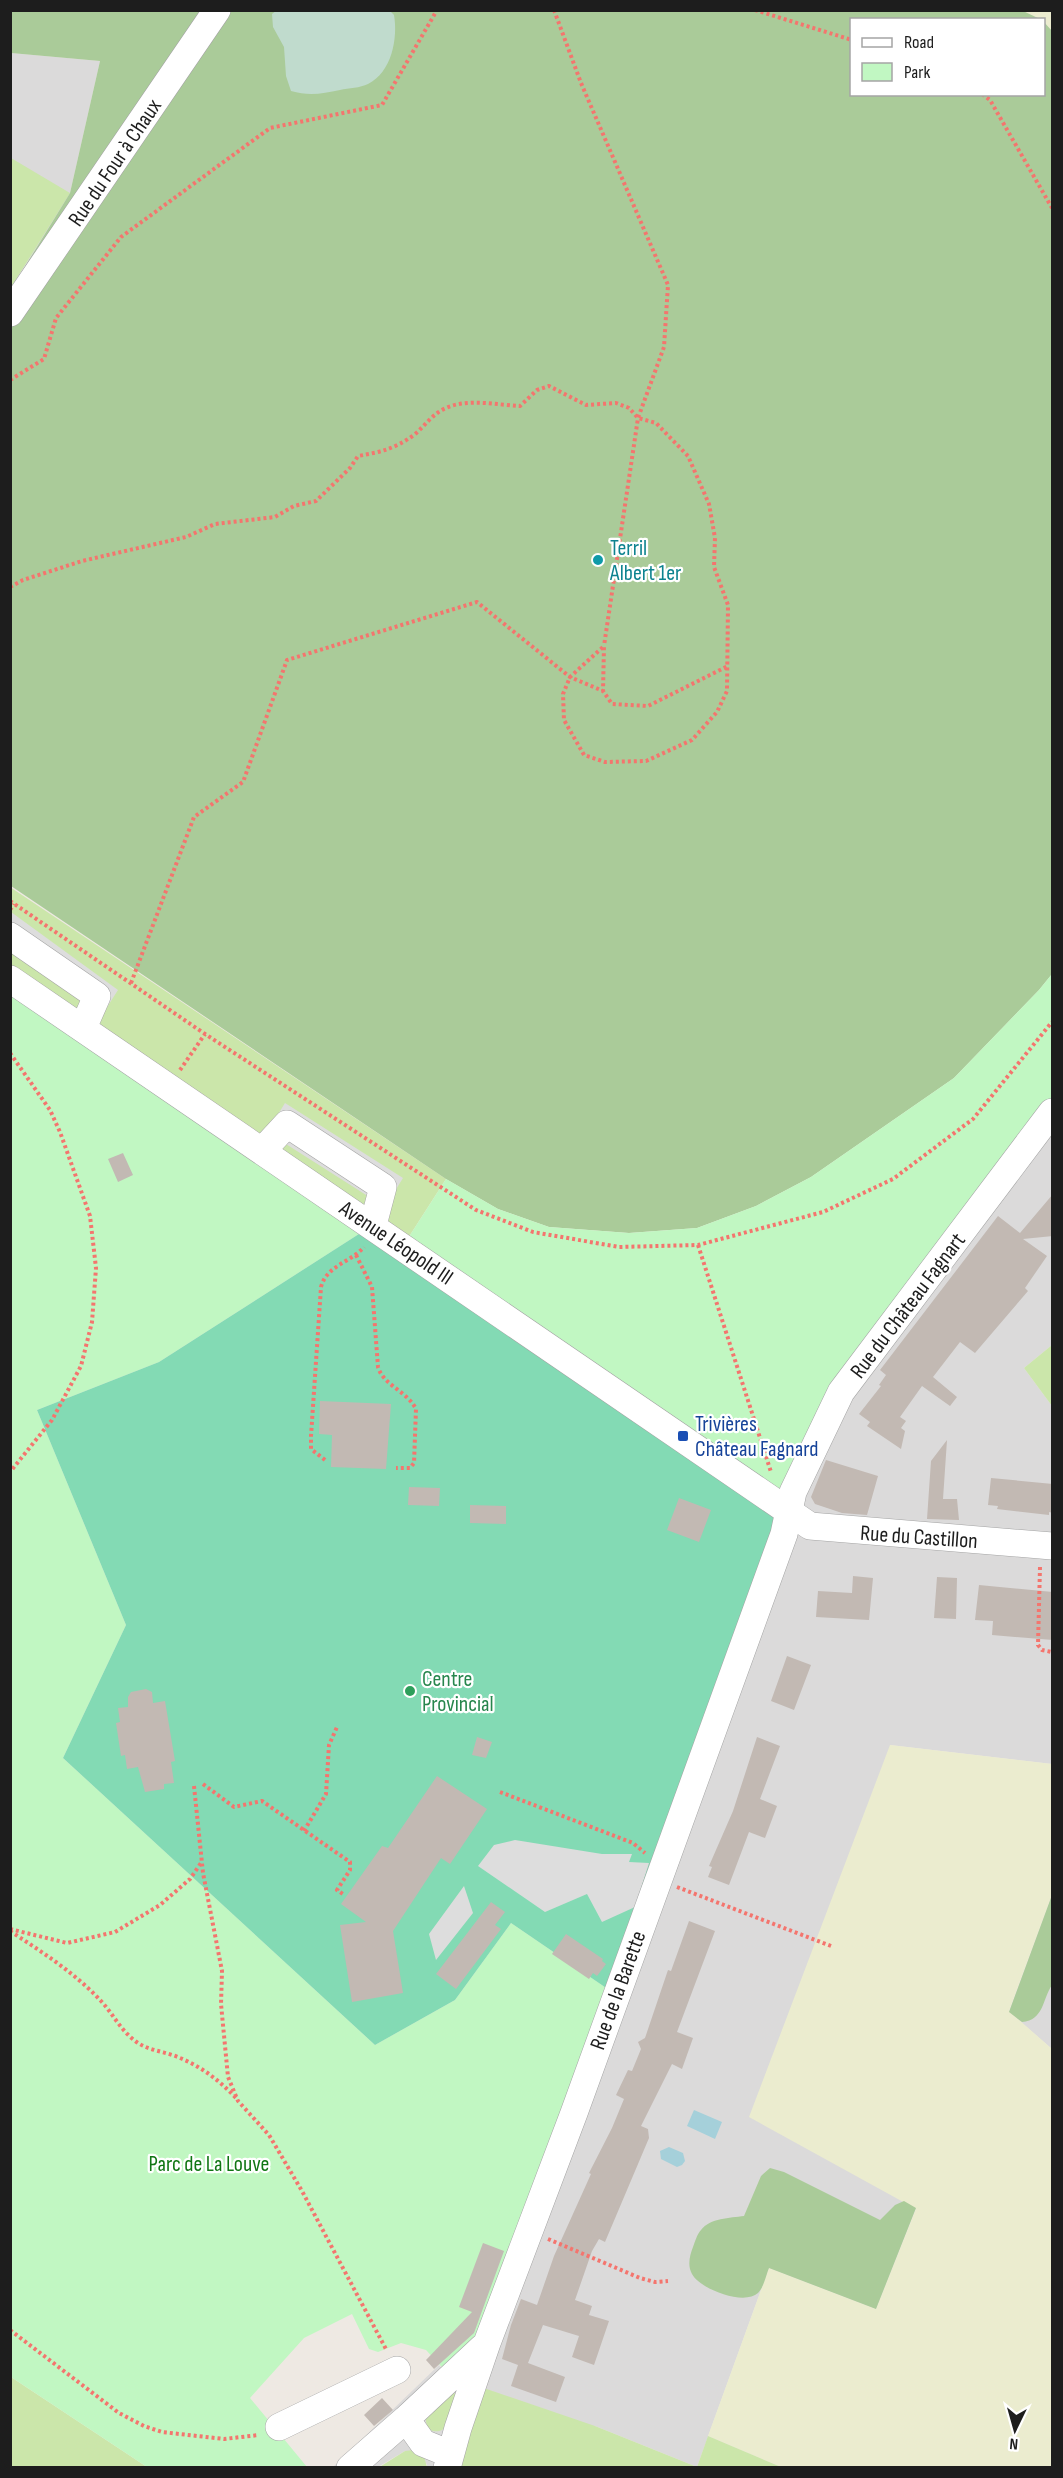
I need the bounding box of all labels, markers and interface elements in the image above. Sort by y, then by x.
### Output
legend [850,18,1045,96]
text: Road [904,32,934,53]
text: Park [904,62,930,83]
street label: Rue du Four à Chaux [63,93,168,232]
place label: Terril Albert 1er [609,535,681,587]
marker: Terril Albert 1er [591,553,605,567]
street label: Avenue Léopold III [333,1195,458,1291]
street label: Rue du Château Fagnart [845,1228,972,1384]
place label: Trivières Château Fagnard [695,1411,818,1463]
marker: Trivières Château Fagnard [676,1429,690,1443]
street label: Rue du Castillon [859,1520,979,1555]
place label: Centre Provincial [422,1666,494,1718]
marker: Centre Provincial [403,1684,417,1698]
street label: Rue de la Barette [584,1927,652,2054]
park label: Parc de La Louve [149,2151,269,2178]
north arrow [985,2400,1045,2460]
text: N [1009,2434,1019,2453]

